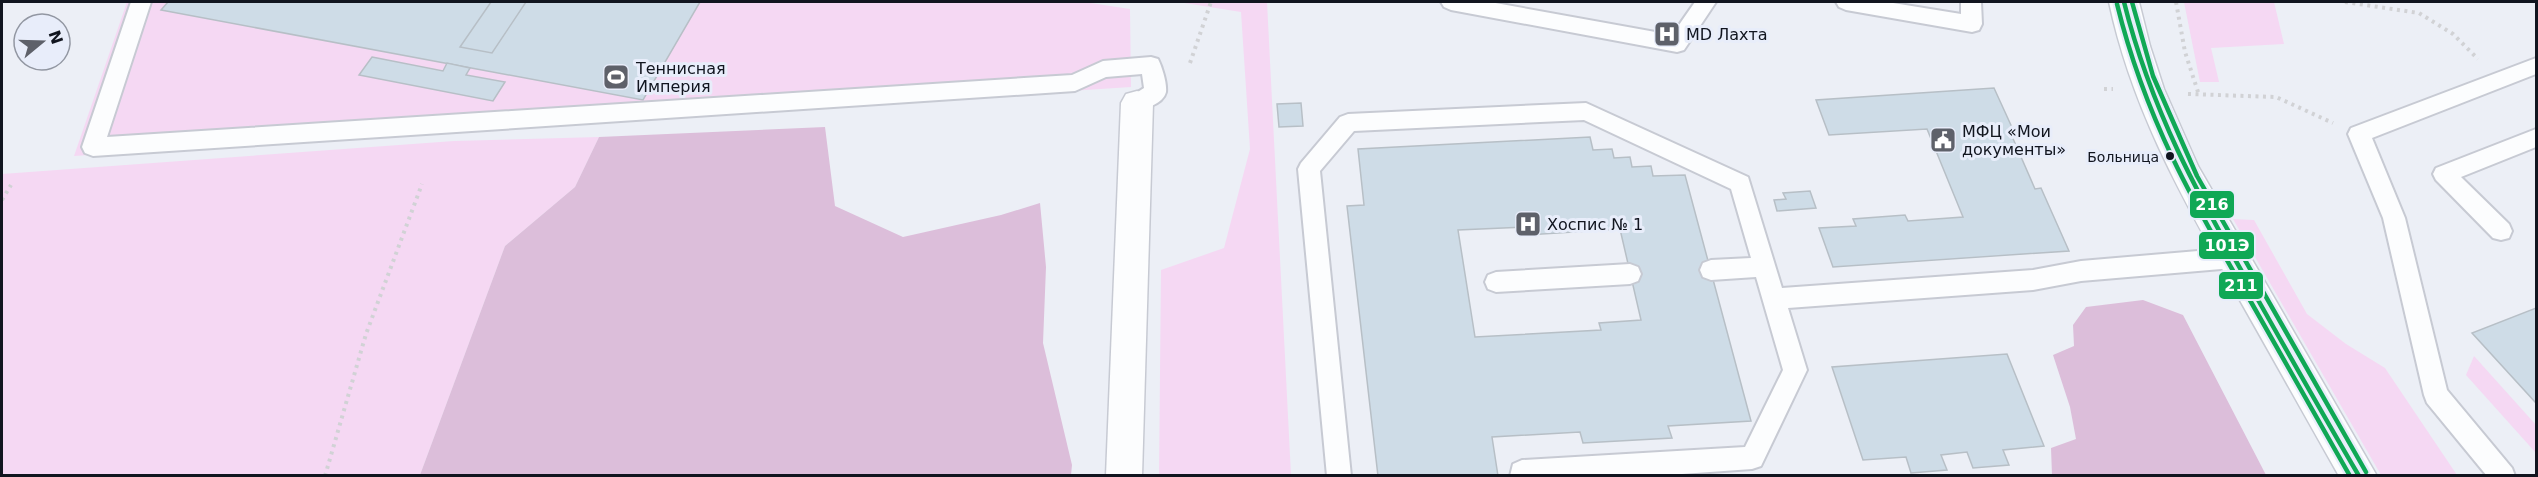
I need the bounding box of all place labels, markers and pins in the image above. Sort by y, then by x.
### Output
hospital icon: MD Лахта [1652,19,1682,49]
place label: MD Лахта [1686,25,1768,44]
place label: Теннисная Империя [635,59,726,96]
sports icon: Теннисная Империя [601,62,631,92]
place label: МФЦ «Мои документы» [1962,122,2066,159]
public building icon: МФЦ «Мои документы» [1928,125,1958,155]
place label: Больница [2087,149,2159,165]
marker: Больница [2164,150,2176,162]
hospital icon: Хоспис № 1 [1513,209,1543,239]
place label: Хоспис № 1 [1547,215,1643,234]

